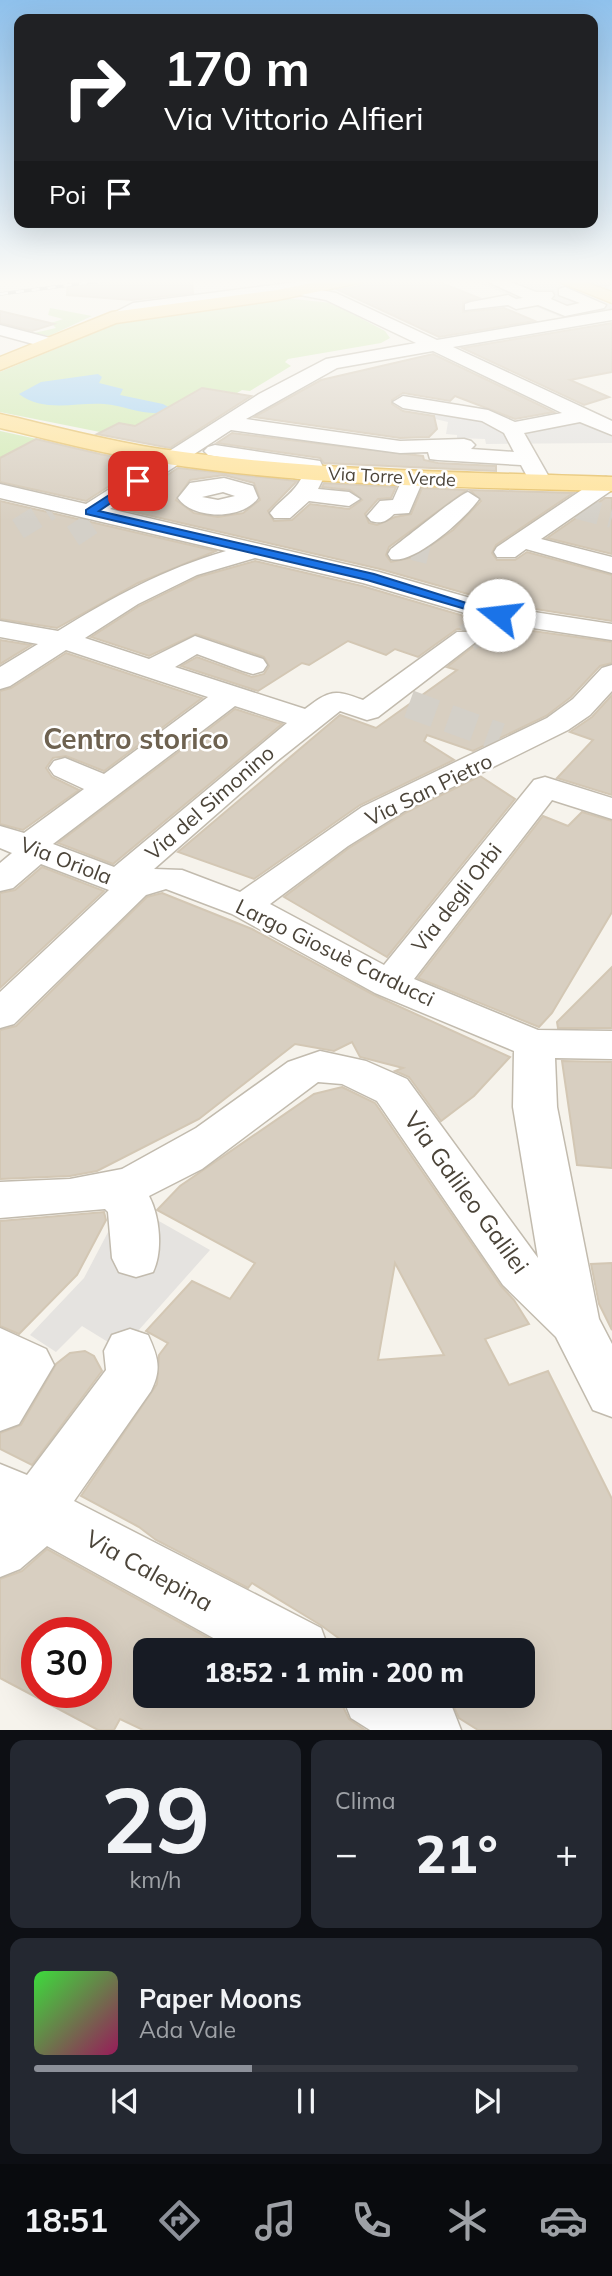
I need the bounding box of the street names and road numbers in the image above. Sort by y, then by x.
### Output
street label: Via Torre Verde [328,462,456,491]
street label: Via del Simonino [140,739,279,865]
street label: Via San Pietro [361,747,496,831]
street label: Via Oriola [17,831,116,889]
street label: Via degli Orbi [406,838,507,957]
street label: Largo Giosuè Carducci [232,893,439,1012]
street label: Via Galileo Galilei [398,1105,536,1279]
street label: Via Calepina [81,1523,218,1617]

